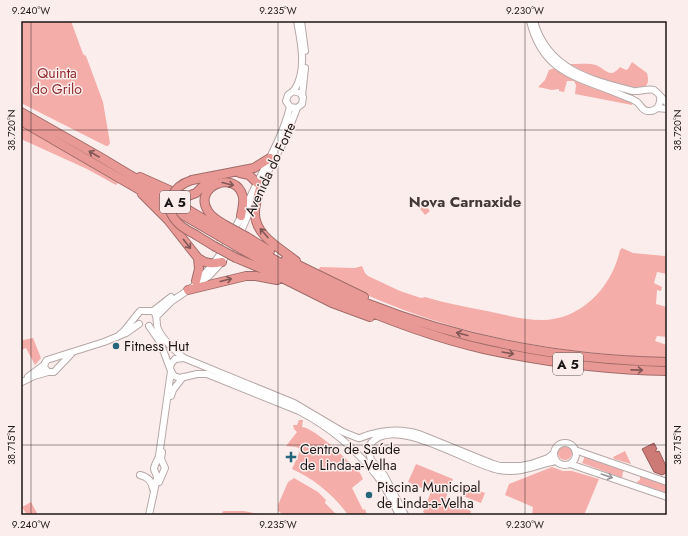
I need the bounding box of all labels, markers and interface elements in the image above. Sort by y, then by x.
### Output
text: 9.240°W [12,3,50,18]
text: 9.235°W [259,3,297,18]
text: 9.230°W [506,3,544,18]
park label: Quinta do Grilo [32,63,82,99]
text: 38.720°N [4,109,19,151]
text: 38.720°N [670,109,685,151]
street label: Avenida do Forte [240,119,300,219]
one-way arrow [88,149,100,157]
one-way arrow [222,181,235,189]
road number: A 5 [160,191,190,213]
district label: Nova Carnaxide [409,191,522,213]
one-way arrow [259,228,268,239]
one-way arrow [183,239,192,250]
one-way arrow [219,276,232,284]
one-way arrow [456,330,469,337]
place label: Fitness Hut [124,336,189,356]
marker: Fitness Hut [111,341,121,351]
one-way arrow [501,350,514,358]
road number: A 5 [553,353,583,375]
one-way arrow [630,366,643,374]
text: 38.715°N [4,425,19,465]
text: 38.715°N [670,425,685,465]
place label: Centro de Saúde de Linda-a-Velha [300,439,400,475]
marker: Centro de Saúde de Linda-a-Velha [285,451,297,463]
one-way arrow [600,472,612,480]
place label: Piscina Municipal de Linda-a-Velha [377,477,481,513]
marker: Piscina Municipal de Linda-a-Velha [364,490,374,500]
text: 9.240°W [12,517,50,532]
text: 9.235°W [259,517,297,532]
text: 9.230°W [506,517,544,532]

